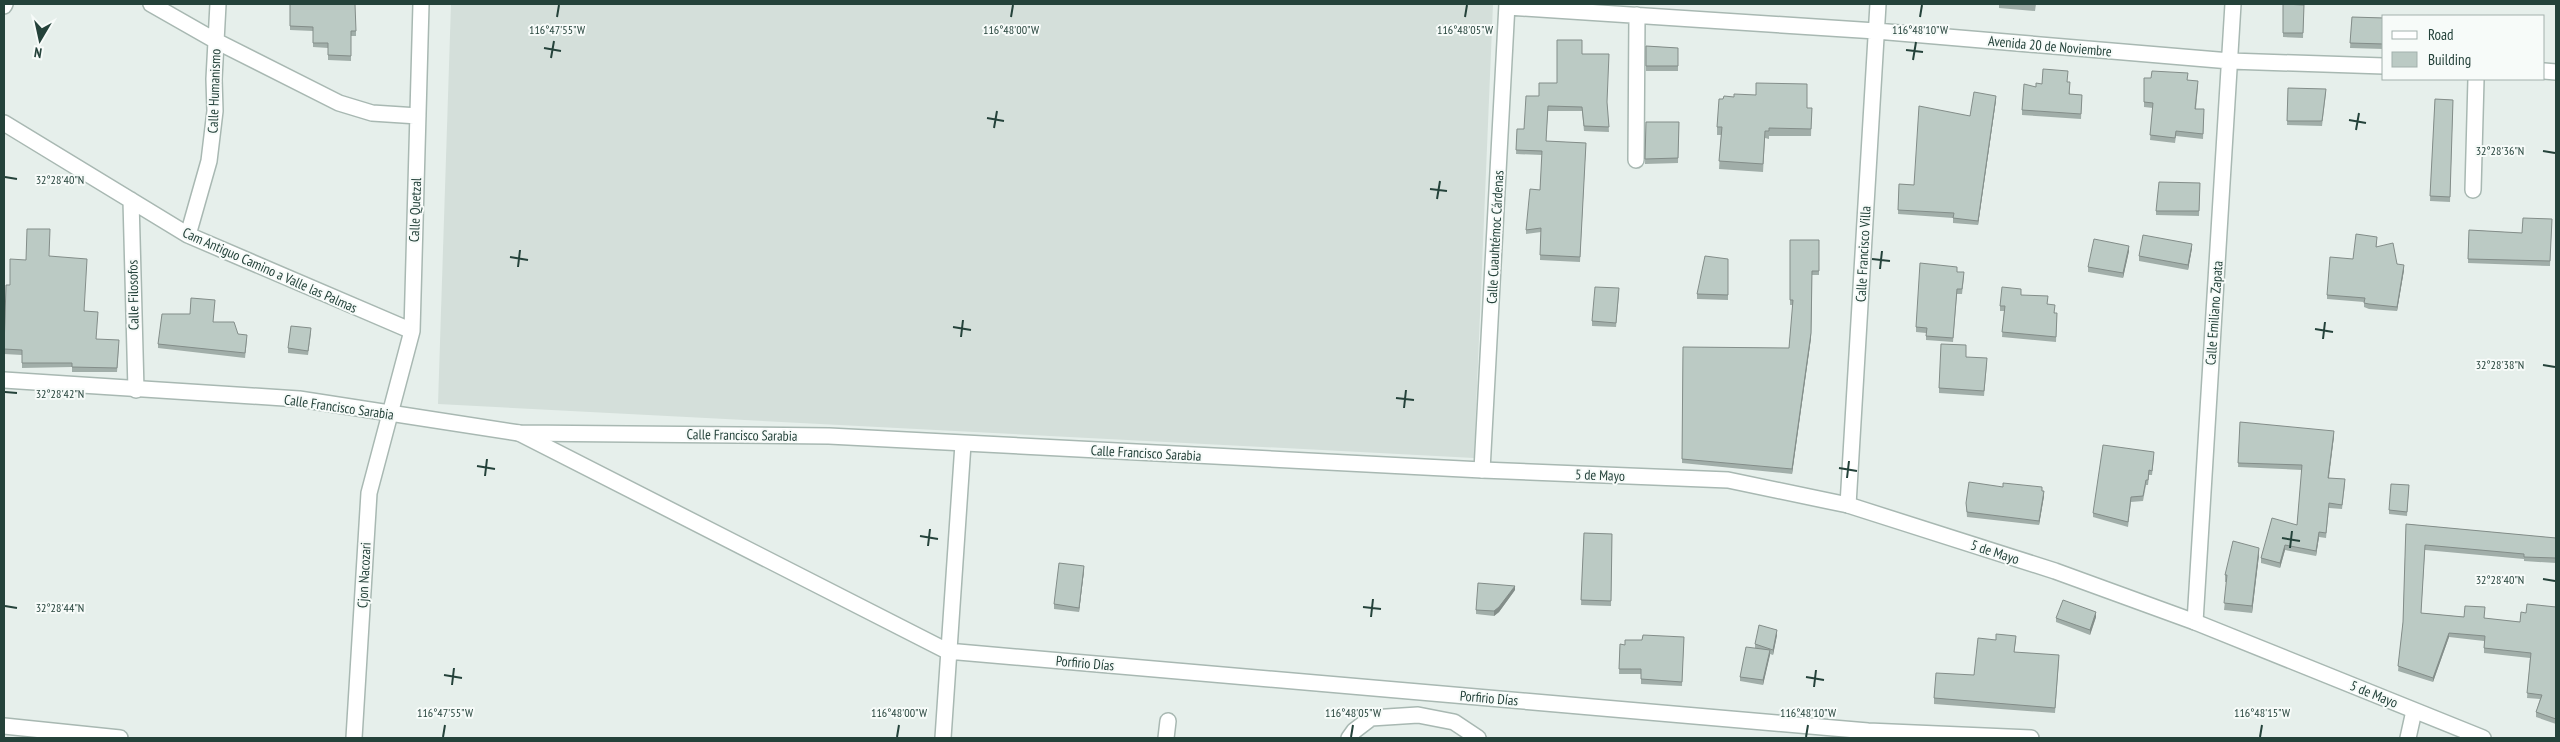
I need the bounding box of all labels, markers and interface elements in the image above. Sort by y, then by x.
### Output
north arrow [15,15,65,65]
legend [2382,15,2545,80]
text: 116°47'55"W [529,22,585,37]
text: 116°48'00"W [983,22,1039,37]
text: 116°48'05"W [1437,22,1493,37]
text: 116°48'10"W [1892,22,1948,37]
text: Road [2428,25,2454,44]
street label: Avenida 20 de Noviembre [1987,32,2113,60]
text: N [33,43,43,62]
street label: Calle Humanismo [204,48,224,134]
text: Building [2428,50,2471,69]
text: 32°28'36"N [2476,143,2524,158]
street label: Calle Cuauhtémoc Cárdenas [1483,169,1508,304]
text: 32°28'40"N [36,172,84,187]
street label: Calle Quetzal [405,177,425,242]
street label: Calle Francisco Villa [1851,205,1875,303]
street label: Cam Antiguo Camino a Valle las Palmas [180,223,360,317]
street label: Calle Filosofos [123,260,143,330]
street label: Calle Emiliano Zapata [2201,260,2227,366]
text: 32°28'38"N [2476,357,2524,372]
text: 32°28'42"N [36,386,84,401]
street label: Calle Francisco Sarabia [283,390,395,424]
street label: Calle Francisco Sarabia [686,425,798,445]
street label: Calle Francisco Sarabia [1090,441,1202,465]
street label: 5 de Mayo [1575,465,1625,485]
street label: 5 de Mayo [1968,536,2022,568]
street label: Cjon Nacozari [353,542,375,608]
text: 32°28'40"N [2476,572,2524,587]
text: 32°28'44"N [36,600,84,615]
street label: Porfirio Días [1055,651,1115,675]
street label: 5 de Mayo [2347,676,2401,712]
street label: Porfirio Días [1459,686,1519,710]
text: 116°47'55"W [417,705,473,720]
text: 116°48'00"W [871,705,927,720]
text: 116°48'05"W [1325,705,1381,720]
text: 116°48'10"W [1780,705,1836,720]
text: 116°48'15"W [2234,705,2290,720]

